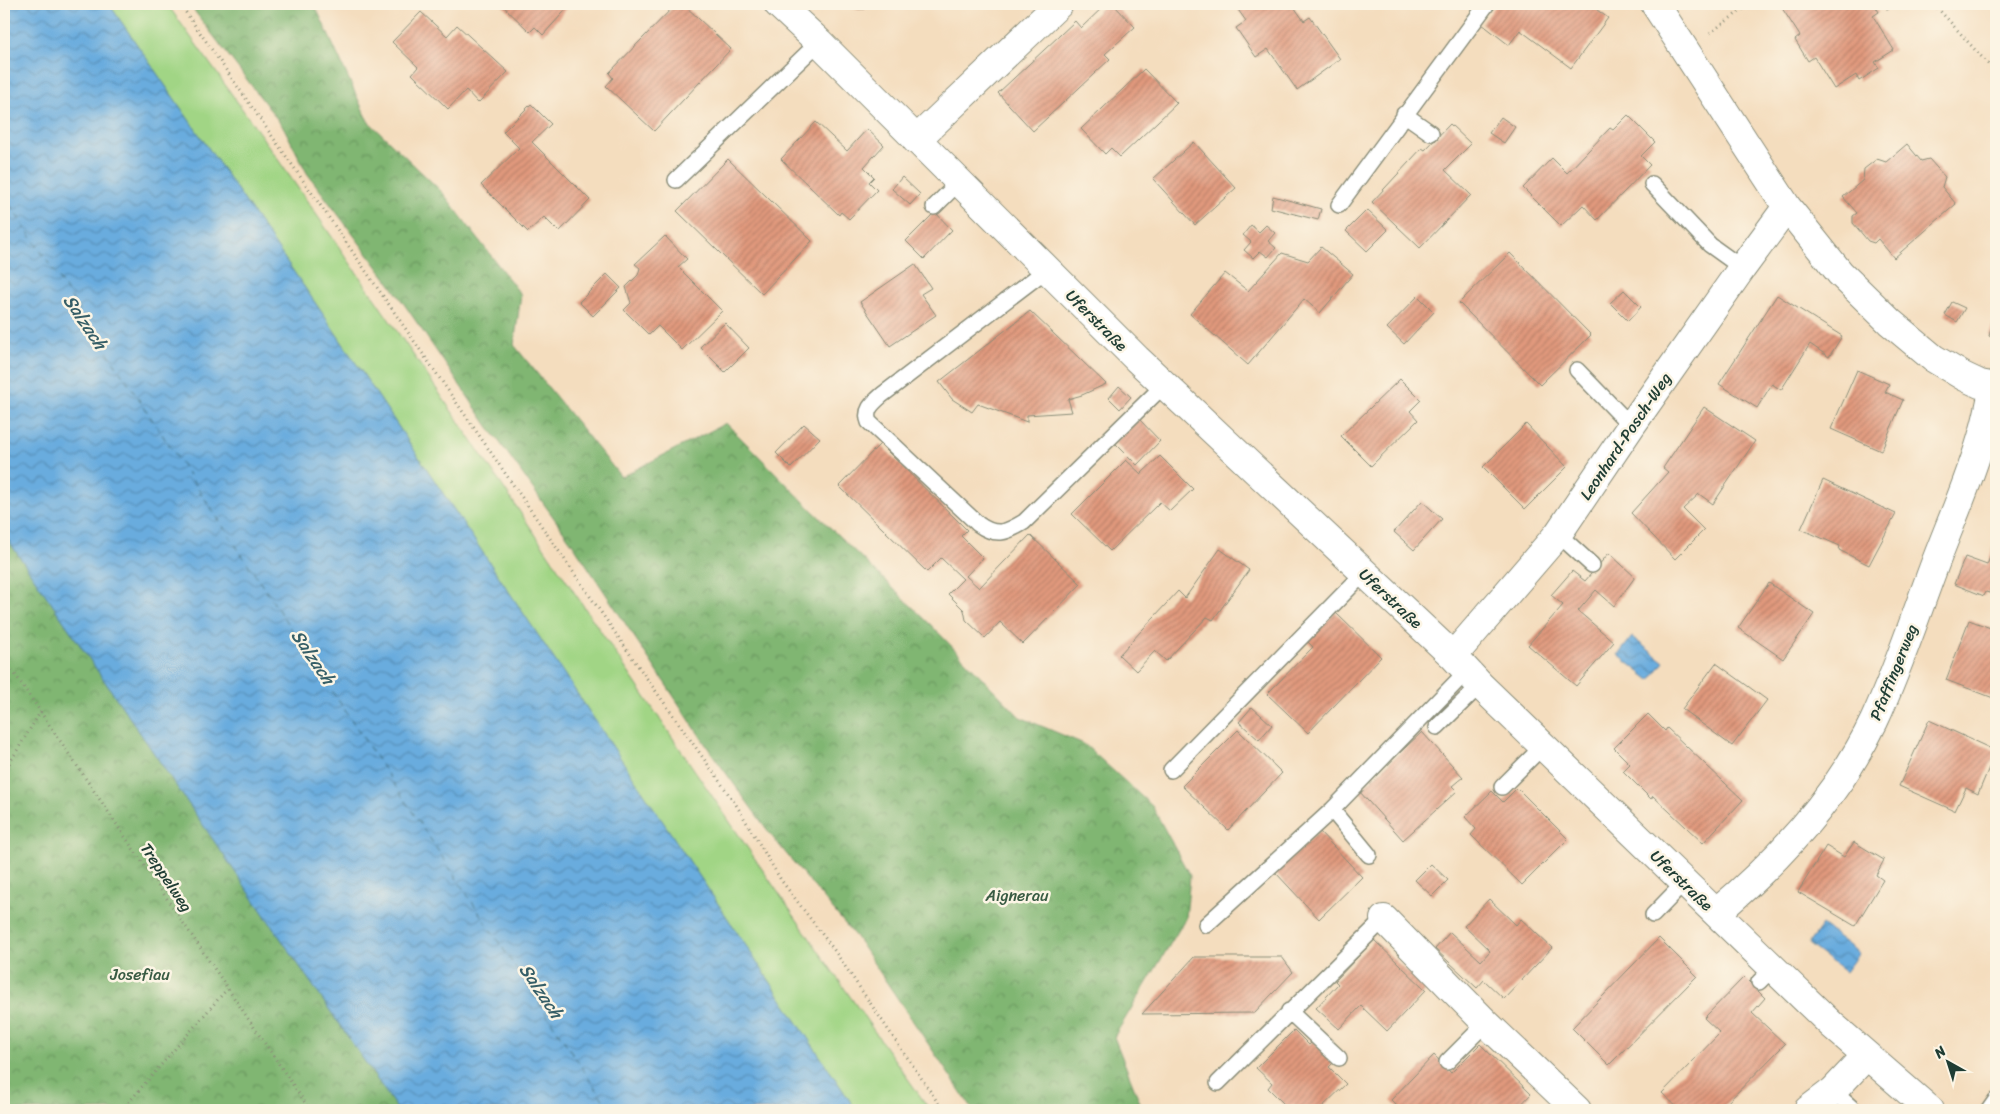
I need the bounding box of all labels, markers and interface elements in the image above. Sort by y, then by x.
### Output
street label: Uferstraße [1058,282,1135,359]
water label: Salzach [55,288,116,358]
street label: Leonhard-Posch-Weg [1572,366,1679,506]
street label: Uferstraße [1352,561,1430,636]
street label: Pfaffingerweg [1861,620,1926,725]
water label: Salzach [283,623,344,693]
street label: Treppelweg [133,837,201,918]
street label: Uferstraße [1643,842,1720,919]
park label: Aignerau [984,881,1049,910]
water label: Salzach [511,957,572,1027]
park label: Josefiau [109,960,170,989]
north arrow [1922,1036,1972,1086]
text: N [1928,1039,1952,1066]

